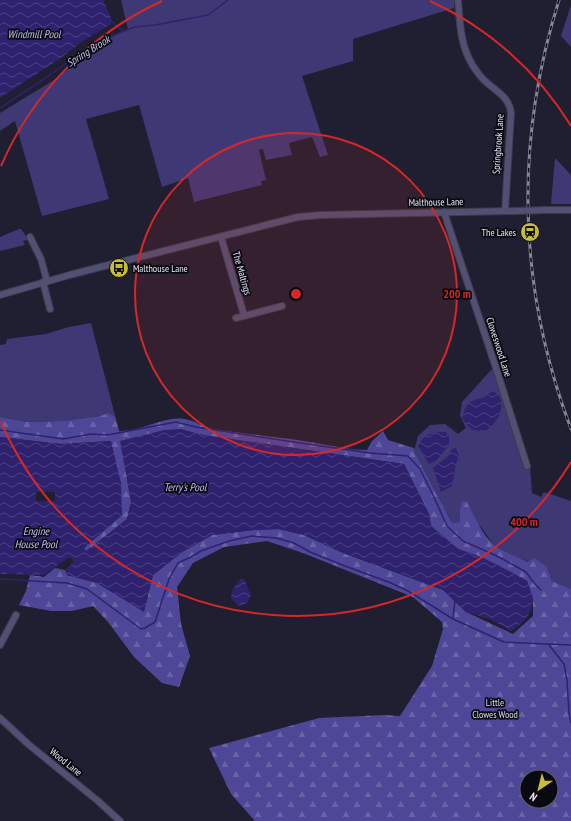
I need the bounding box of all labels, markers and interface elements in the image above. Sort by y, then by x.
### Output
water label: Windmill Pool [7,27,62,41]
water label: Spring Brook [64,31,114,70]
street label: Springbrook Lane [489,113,507,175]
street label: Malthouse Lane [409,195,463,209]
station icon: The Lakes [519,221,541,243]
place label: The Lakes [482,226,517,239]
street label: The Maltings [230,250,255,297]
bus stop icon: Malthouse Lane [108,257,130,279]
place label: Malthouse Lane [133,262,188,275]
text: 200 m [443,286,471,301]
centre of rings [289,287,303,301]
street label: Cloweswood Lane [483,316,515,378]
water label: Terry's Pool [164,480,208,494]
text: 400 m [510,514,538,529]
water label: Engine House Pool [15,524,59,551]
park label: Little Clowes Wood [472,696,518,721]
street label: Wood Lane [47,745,85,779]
north arrow [519,769,559,809]
text: N [527,790,540,805]

